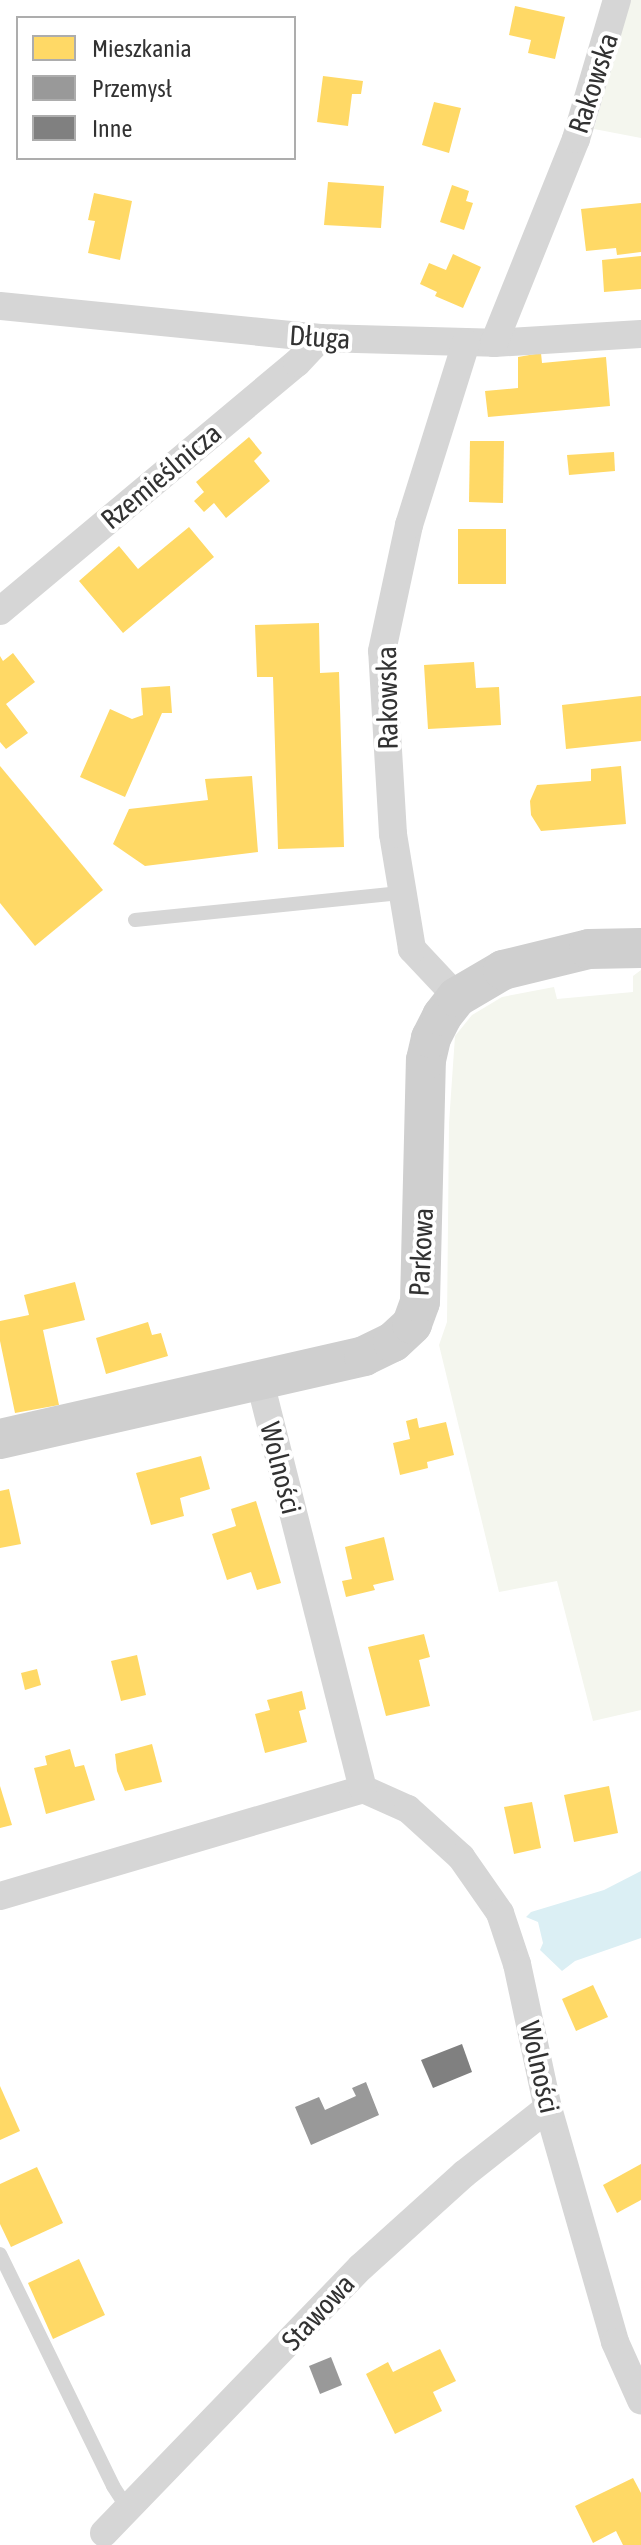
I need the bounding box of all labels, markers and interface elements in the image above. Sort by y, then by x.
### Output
legend [16,16,296,160]
street label: Rakowska [561,29,625,137]
text: Mieszkania [92,35,192,62]
text: Przemysł [92,75,172,102]
text: Inne [92,115,132,142]
street label: Długa [288,318,352,356]
street label: Rzemieślnicza [94,416,228,536]
street label: Rakowska [369,646,405,750]
street label: Parkowa [402,1207,440,1297]
street label: Wolności [253,1419,309,1517]
street label: Wolności [513,2018,567,2116]
street label: Stawowa [274,2267,362,2357]

